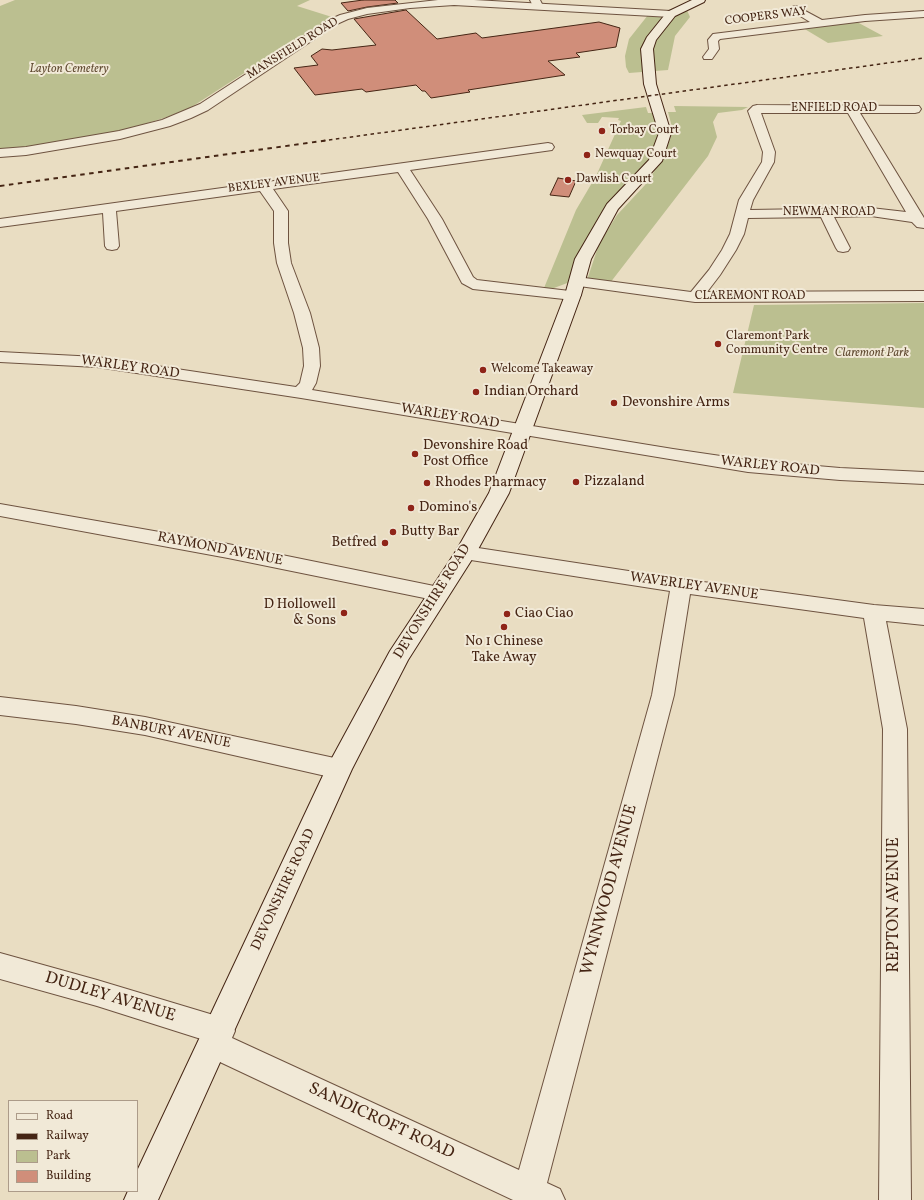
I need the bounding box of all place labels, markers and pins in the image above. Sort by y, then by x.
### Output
place label: Torbay Court [610,124,679,138]
marker: Torbay Court [597,126,607,136]
place label: Newquay Court [595,148,677,162]
marker: Newquay Court [582,150,592,160]
place label: Dawlish Court [576,173,652,187]
marker: Dawlish Court [563,175,573,185]
place label: Claremont Park Community Centre [726,330,828,358]
marker: Claremont Park Community Centre [713,339,723,349]
place label: Welcome Takeaway [491,363,593,377]
marker: Welcome Takeaway [478,365,488,375]
place label: Indian Orchard [484,384,579,400]
marker: Indian Orchard [471,387,481,397]
place label: Devonshire Arms [622,395,730,411]
marker: Devonshire Arms [609,398,619,408]
place label: Devonshire Road Post Office [423,438,528,470]
marker: Devonshire Road Post Office [410,449,420,459]
place label: Pizzaland [584,474,645,490]
place label: Rhodes Pharmacy [435,475,546,491]
marker: Pizzaland [571,477,581,487]
marker: Rhodes Pharmacy [422,478,432,488]
place label: Domino's [419,500,477,516]
marker: Domino's [406,503,416,513]
place label: Butty Bar [401,524,459,540]
marker: Butty Bar [388,527,398,537]
place label: Betfred [332,535,377,551]
marker: Betfred [380,538,390,548]
place label: D Hollowell & Sons [264,597,336,630]
place label: Ciao Ciao [515,606,573,622]
marker: D Hollowell & Sons [339,608,349,618]
marker: Ciao Ciao [502,609,512,619]
marker: No 1 Chinese Take Away [499,622,509,632]
place label: No 1 Chinese Take Away [465,634,543,666]

